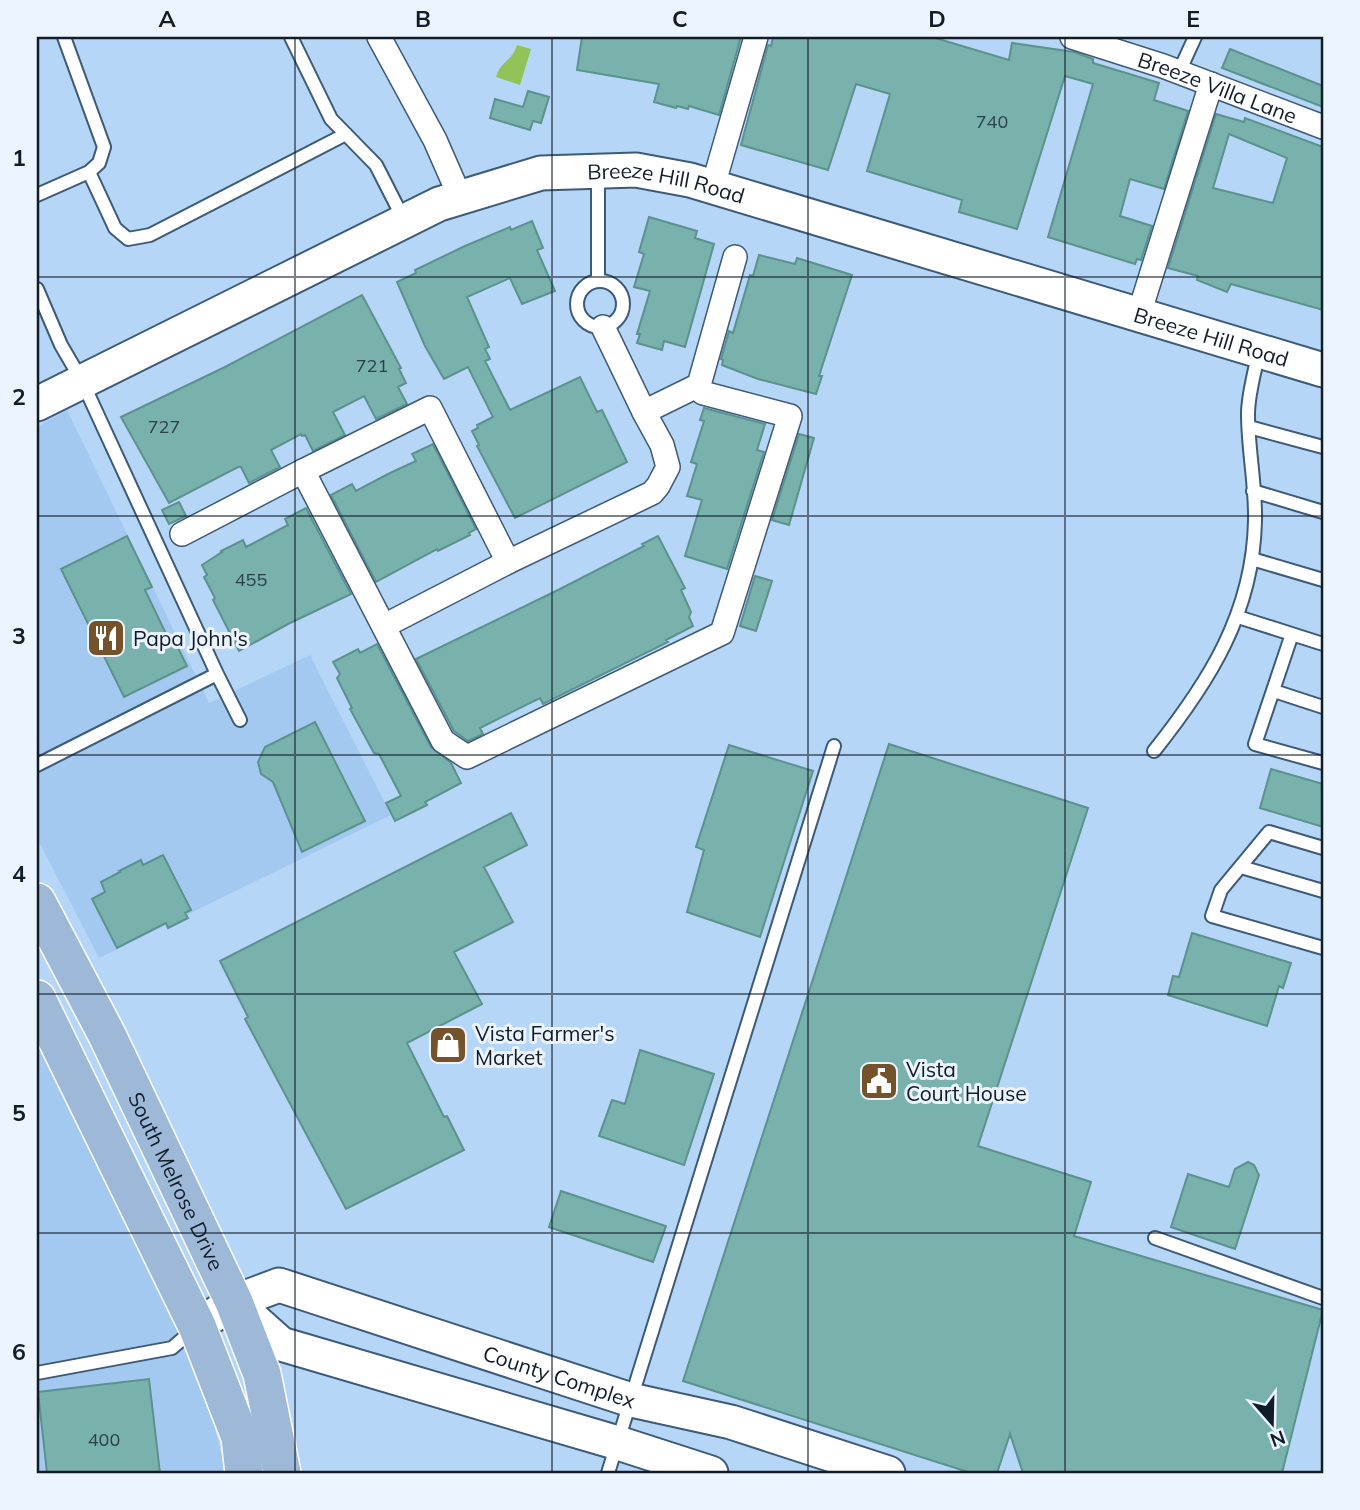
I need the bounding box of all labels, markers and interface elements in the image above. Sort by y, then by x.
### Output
text: A [158,4,176,33]
text: B [415,4,431,33]
text: C [672,4,688,33]
text: D [928,4,946,33]
text: E [1186,4,1200,33]
street label: Breeze Villa Lane [1135,46,1301,129]
house number: 740 [976,110,1008,133]
text: 1 [12,143,26,172]
street label: Breeze Hill Road [587,156,748,209]
street label: Breeze Hill Road [1131,301,1292,372]
house number: 721 [356,354,388,377]
text: 2 [12,382,26,411]
house number: 727 [148,415,180,438]
house number: 455 [235,568,267,591]
restaurant icon: Papa John's [85,617,127,659]
text: 3 [12,621,26,650]
place label: Papa John's [133,625,248,651]
text: 4 [12,859,26,888]
place label: Vista Farmer's Market [475,1020,615,1070]
shop icon: Vista Farmer's Market [427,1024,469,1066]
place label: Vista Court House [906,1056,1027,1106]
public building icon: Vista Court House [858,1060,900,1102]
street label: South Melrose Drive [123,1088,230,1274]
text: 5 [12,1098,26,1127]
text: 6 [12,1337,26,1366]
street label: County Complex [480,1340,639,1414]
north arrow [1238,1388,1308,1458]
text: N [1267,1425,1289,1453]
house number: 400 [88,1428,120,1451]

